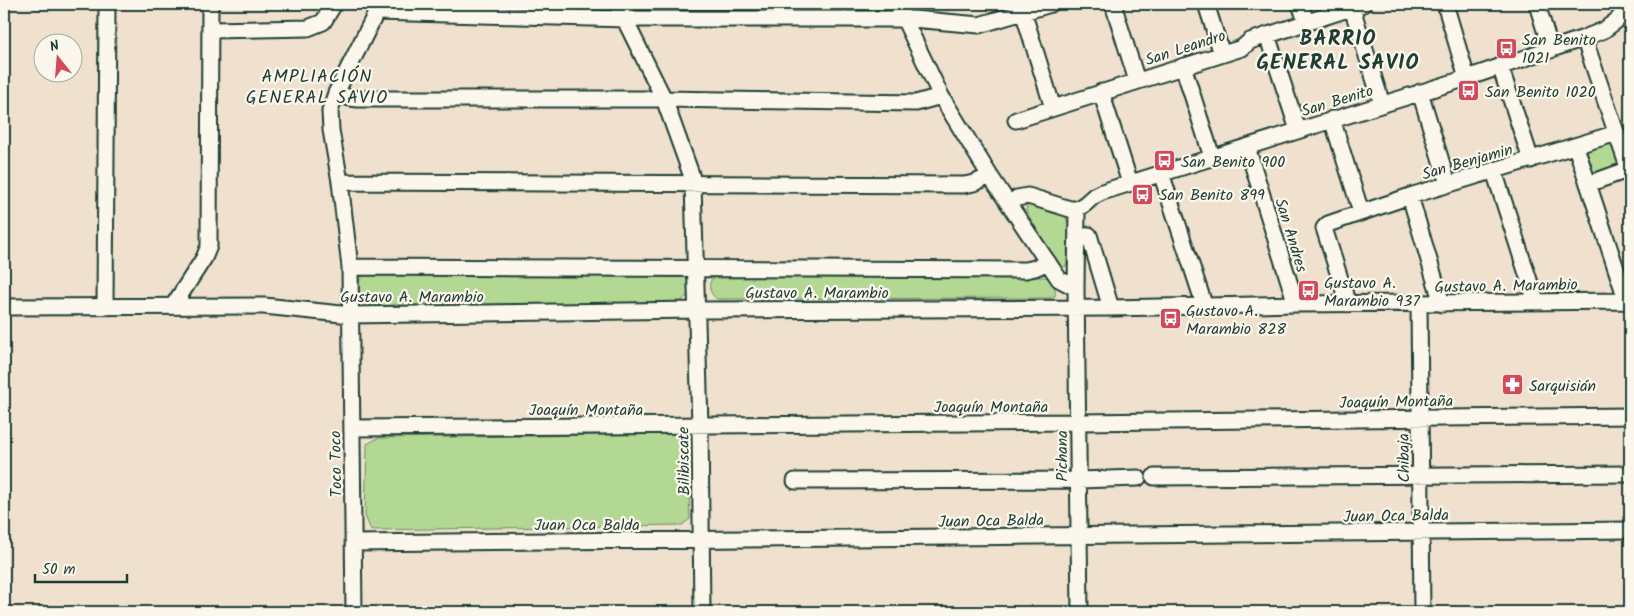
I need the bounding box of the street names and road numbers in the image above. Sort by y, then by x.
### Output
street label: San Leandro [1142,24,1229,73]
street label: San Benito [1298,79,1377,124]
street label: San Benjamin [1419,138,1516,187]
street label: San Andres [1267,195,1314,276]
street label: Gustavo A. Marambio [1434,273,1578,300]
street label: Gustavo A. Marambio [745,281,889,306]
street label: Gustavo A. Marambio [340,285,484,310]
street label: Joaquín Montaña [1339,389,1453,416]
street label: Joaquín Montaña [934,395,1048,420]
street label: Joaquín Montaña [529,398,643,423]
street label: Bilibiscate [671,426,698,496]
street label: Toco Toco [323,430,350,498]
street label: Pichana [1050,430,1075,482]
street label: Chibaja [1392,433,1417,483]
street label: Juan Oca Balda [1343,503,1449,530]
street label: Juan Oca Balda [938,508,1044,535]
street label: Juan Oca Balda [534,513,640,538]

